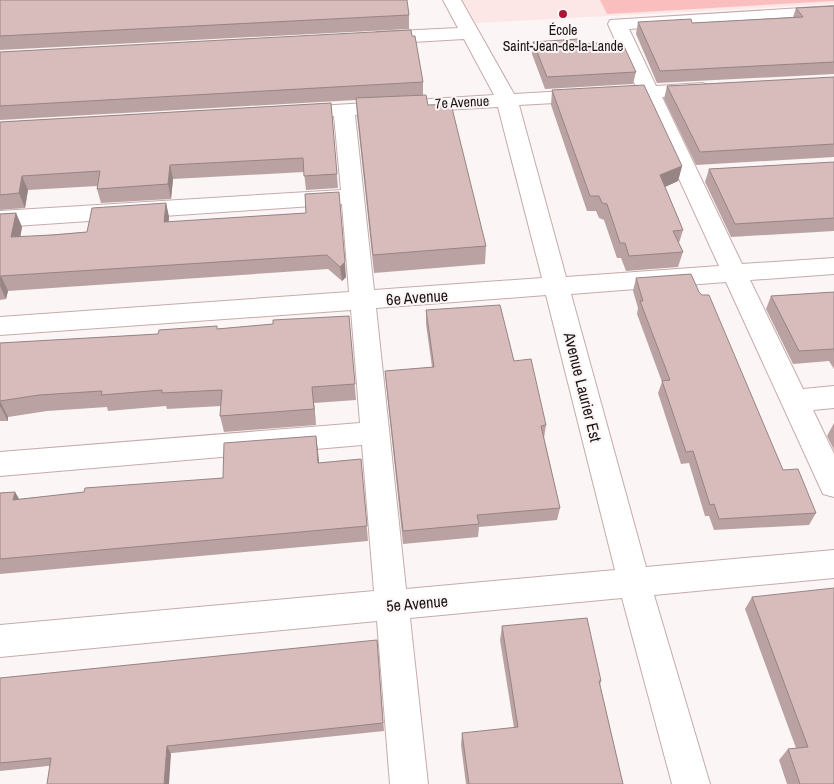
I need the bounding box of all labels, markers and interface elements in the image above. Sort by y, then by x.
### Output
marker: École Saint-Jean-de-la-Lande [557,8,569,20]
place label: École Saint-Jean-de-la-Lande [503,21,623,55]
street label: 7e Avenue [435,92,489,112]
street label: 6e Avenue [385,284,449,310]
street label: Avenue Laurier Est [559,329,607,444]
street label: 5e Avenue [385,589,449,617]

